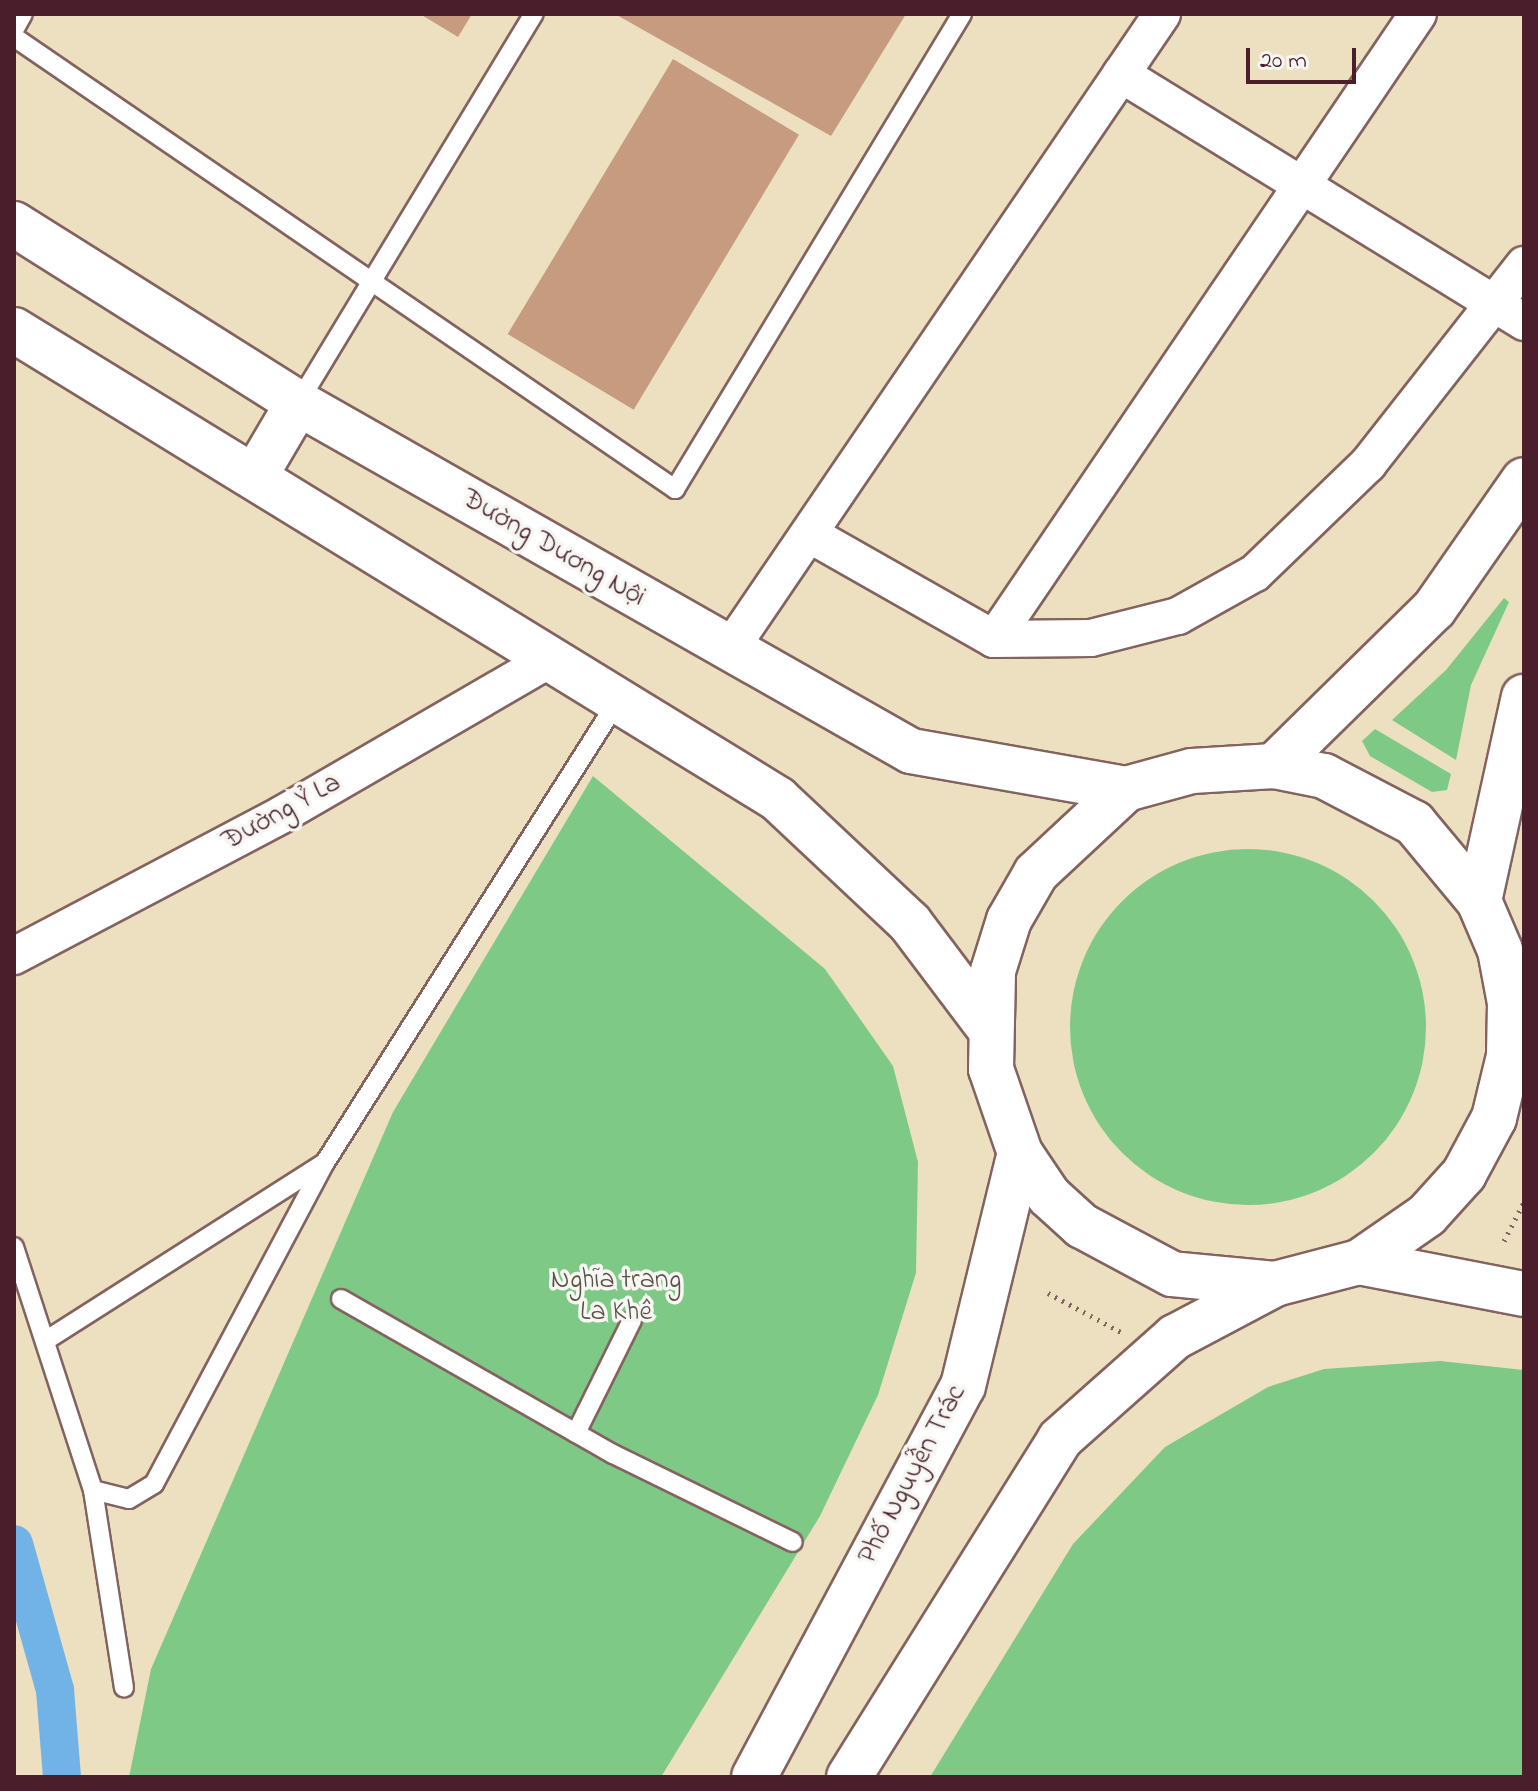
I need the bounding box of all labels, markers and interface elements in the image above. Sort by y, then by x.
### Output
scale bar [1250,32,1360,82]
text: 20 m [1260,44,1307,79]
street label: Đường Dương Nội [455,483,651,615]
street label: Đường Ỷ La [217,767,347,859]
park label: Nghĩa trang La Khê [551,1264,681,1330]
street label: Phố Nguyễn Trác [852,1380,974,1570]

